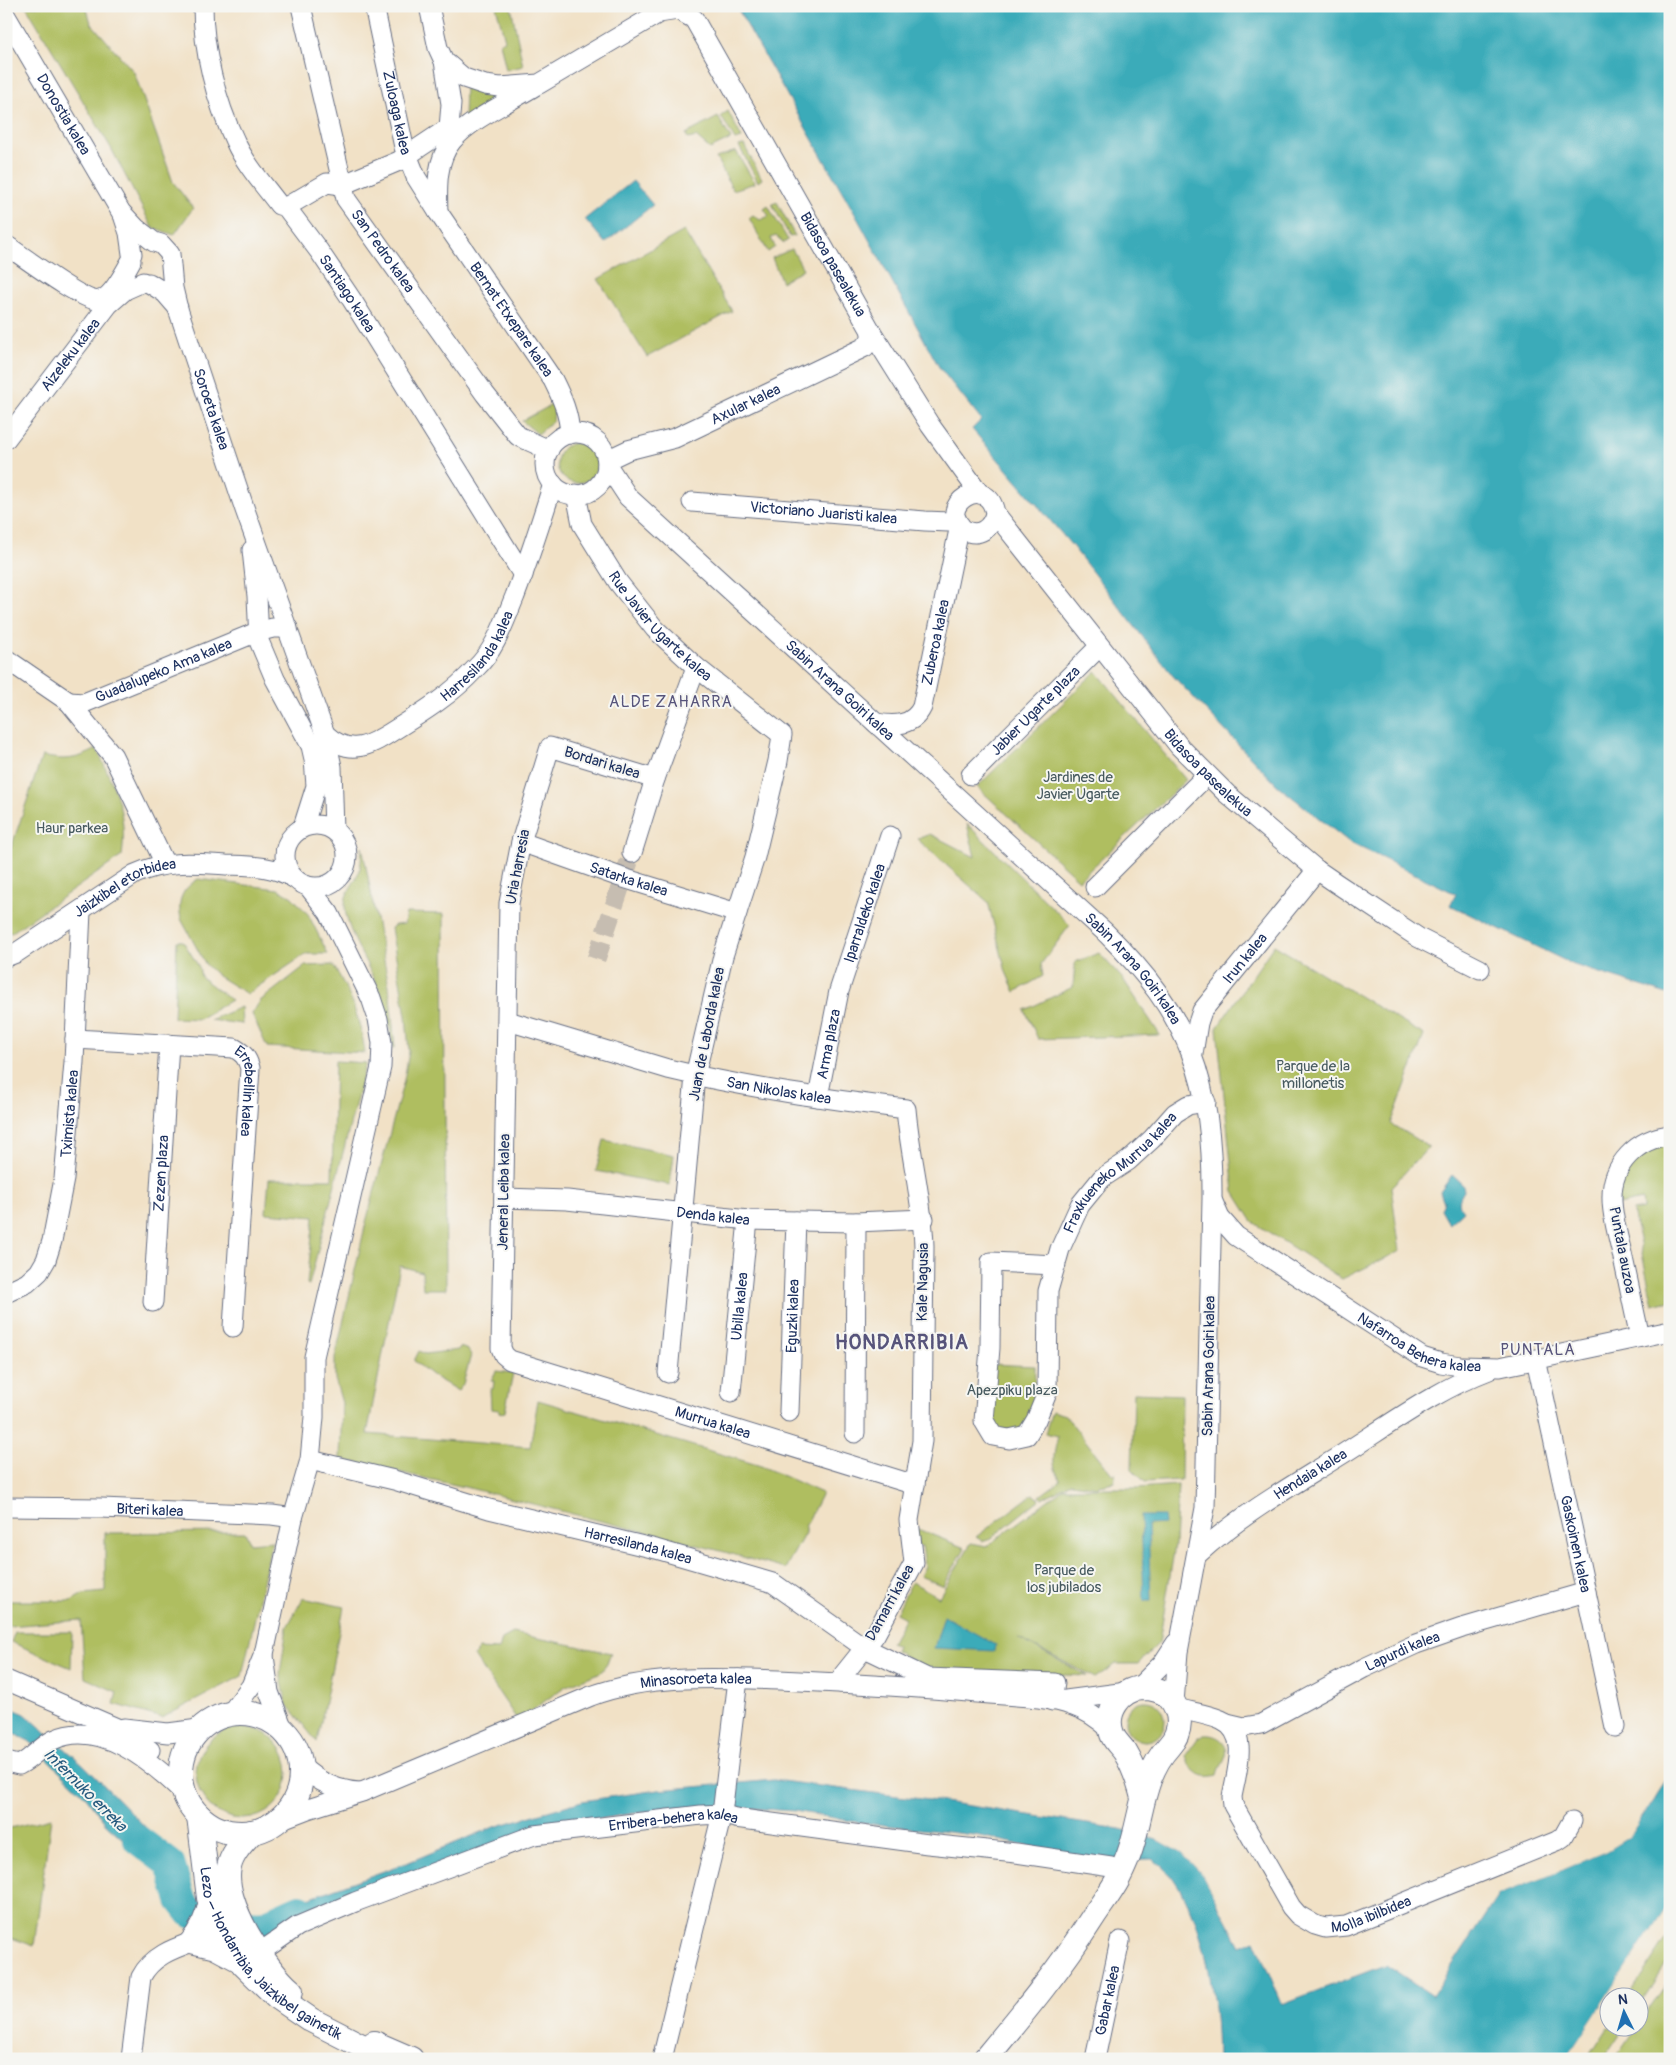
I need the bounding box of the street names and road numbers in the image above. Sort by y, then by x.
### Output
street label: Zuloaga kalea [379,69,416,158]
street label: Donostia kalea [32,70,95,158]
street label: San Pedro kalea [347,206,419,296]
street label: Bidasoa pasealekua [796,209,870,320]
street label: Santiago kalea [315,251,379,336]
street label: Bernat Etxepare kalea [465,258,558,381]
street label: Aizeleku kalea [36,314,104,395]
street label: Soroeta kalea [189,366,234,452]
street label: Axular kalea [708,379,784,429]
street label: Victoriano Juaristi kalea [749,497,898,528]
street label: Rue Javier Ugarte kalea [604,568,716,685]
street label: Zuberoa kalea [917,598,954,687]
street label: Harresilanda kalea [436,608,517,706]
street label: Guadalupeko Ama kalea [92,634,235,707]
street label: Sabin Arana Goiri kalea [781,636,898,745]
street label: Jabier Ugarte plaza [986,662,1084,760]
street label: Bidasoa pasealekua [1160,725,1256,821]
street label: Bordari kalea [562,742,642,784]
street label: Uria harresia [501,828,535,906]
street label: Jaizkibel etorbidea [70,854,177,922]
street label: Satarka kalea [587,857,670,901]
street label: Iparraldeko kalea [839,861,890,965]
street label: Sabin Arana Goiri kalea [1081,909,1185,1028]
street label: Irun kalea [1219,929,1271,988]
street label: Juan de Laborda kalea [685,966,729,1102]
street label: Arma plaza [812,1007,845,1081]
street label: Errebellin kalea [231,1041,260,1137]
street label: Tximista kalea [56,1069,83,1158]
street label: San Nikolas kalea [725,1072,833,1108]
street label: Fraxkueneko Murrua kalea [1059,1108,1181,1236]
street label: Zezen plaza [149,1134,173,1212]
street label: Jeneral Leiba kalea [493,1134,515,1250]
street label: Denda kalea [675,1203,751,1230]
street label: Puntala auzoa [1604,1205,1640,1295]
street label: Kale Nagusia [913,1242,933,1322]
street label: Ubilla kalea [727,1271,752,1341]
street label: Eguzki kalea [782,1279,803,1353]
street label: Sabin Arana Goiri kalea [1198,1295,1220,1437]
street label: Nafarroa Behera kalea [1354,1308,1481,1376]
street label: Murrua kalea [673,1402,753,1443]
street label: Hendaia kalea [1270,1444,1351,1504]
street label: Gaskoinen kalea [1556,1493,1595,1594]
street label: Biteri kalea [116,1499,184,1521]
street label: Harresilanda kalea [582,1523,694,1568]
street label: Damarri kalea [861,1561,919,1645]
street label: Lapurdi kalea [1362,1627,1442,1676]
street label: Minasoroeta kalea [639,1669,752,1693]
street label: Erribera-behera kalea [608,1805,741,1835]
street label: Lezo – Hondarribia, Jaizkibel gainetik [196,1866,346,2044]
street label: Molla ibilbidea [1330,1891,1414,1937]
street label: Gabar kalea [1091,1964,1124,2037]

